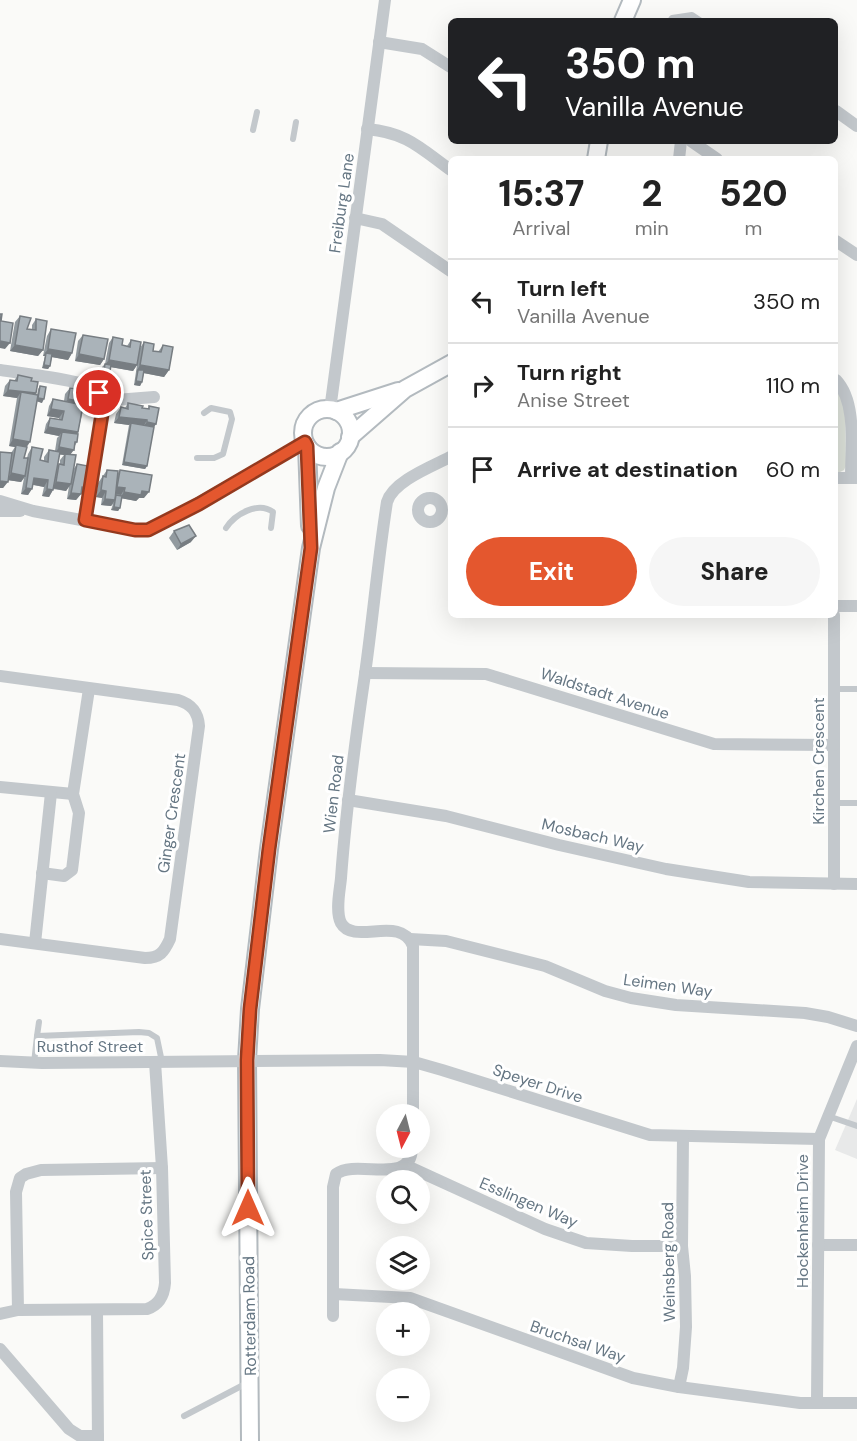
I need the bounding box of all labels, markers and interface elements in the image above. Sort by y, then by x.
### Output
text: 350 m [565,36,695,91]
icon: left [466,42,544,120]
text: Vanilla Avenue [565,89,744,124]
street label: Freiburg Lane [324,152,359,254]
text: 15:37 [498,170,584,217]
text: 2 [641,170,662,217]
text: 520 [719,170,788,217]
text: Arrival [512,215,571,241]
text: min [635,215,669,241]
text: m [745,215,762,241]
text: Turn left [517,274,607,303]
icon: left [466,285,499,318]
text: 350 m [753,287,820,316]
text: Vanilla Avenue [517,303,650,329]
text: Turn right [517,358,622,387]
pin [73,367,124,418]
icon: right [466,369,499,402]
text: 110 m [766,371,820,400]
icon: arrive [82,376,115,409]
text: Anise Street [517,387,630,413]
icon: arrive [466,453,499,486]
text: Arrive at destination [517,455,738,484]
text: 60 m [766,455,820,484]
button: Exit [466,537,637,606]
button: Share [649,537,820,606]
street label: Waldstadt Avenue [538,663,672,724]
street label: Kirchen Crescent [808,697,829,825]
street label: Ginger Crescent [153,752,190,874]
street label: Wien Road [318,754,349,835]
street label: Mosbach Way [540,814,646,857]
street label: Leimen Way [622,969,714,1002]
street label: Rusthof Street [37,1036,143,1057]
street label: Speyer Drive [490,1059,585,1108]
north arrow [376,1104,430,1158]
map controls [376,1104,430,1422]
street label: Hockenheim Drive [792,1154,813,1288]
street label: Spice Street [134,1169,159,1261]
button: search [376,1170,430,1224]
street label: Esslingen Way [476,1172,581,1233]
position arrow [216,1176,280,1240]
street label: Weinsberg Road [657,1202,680,1322]
button: layers [376,1236,430,1290]
street label: Rotterdam Road [238,1256,261,1376]
button: + [376,1302,430,1356]
street label: Bruchsal Way [527,1315,628,1368]
button: − [376,1368,430,1422]

